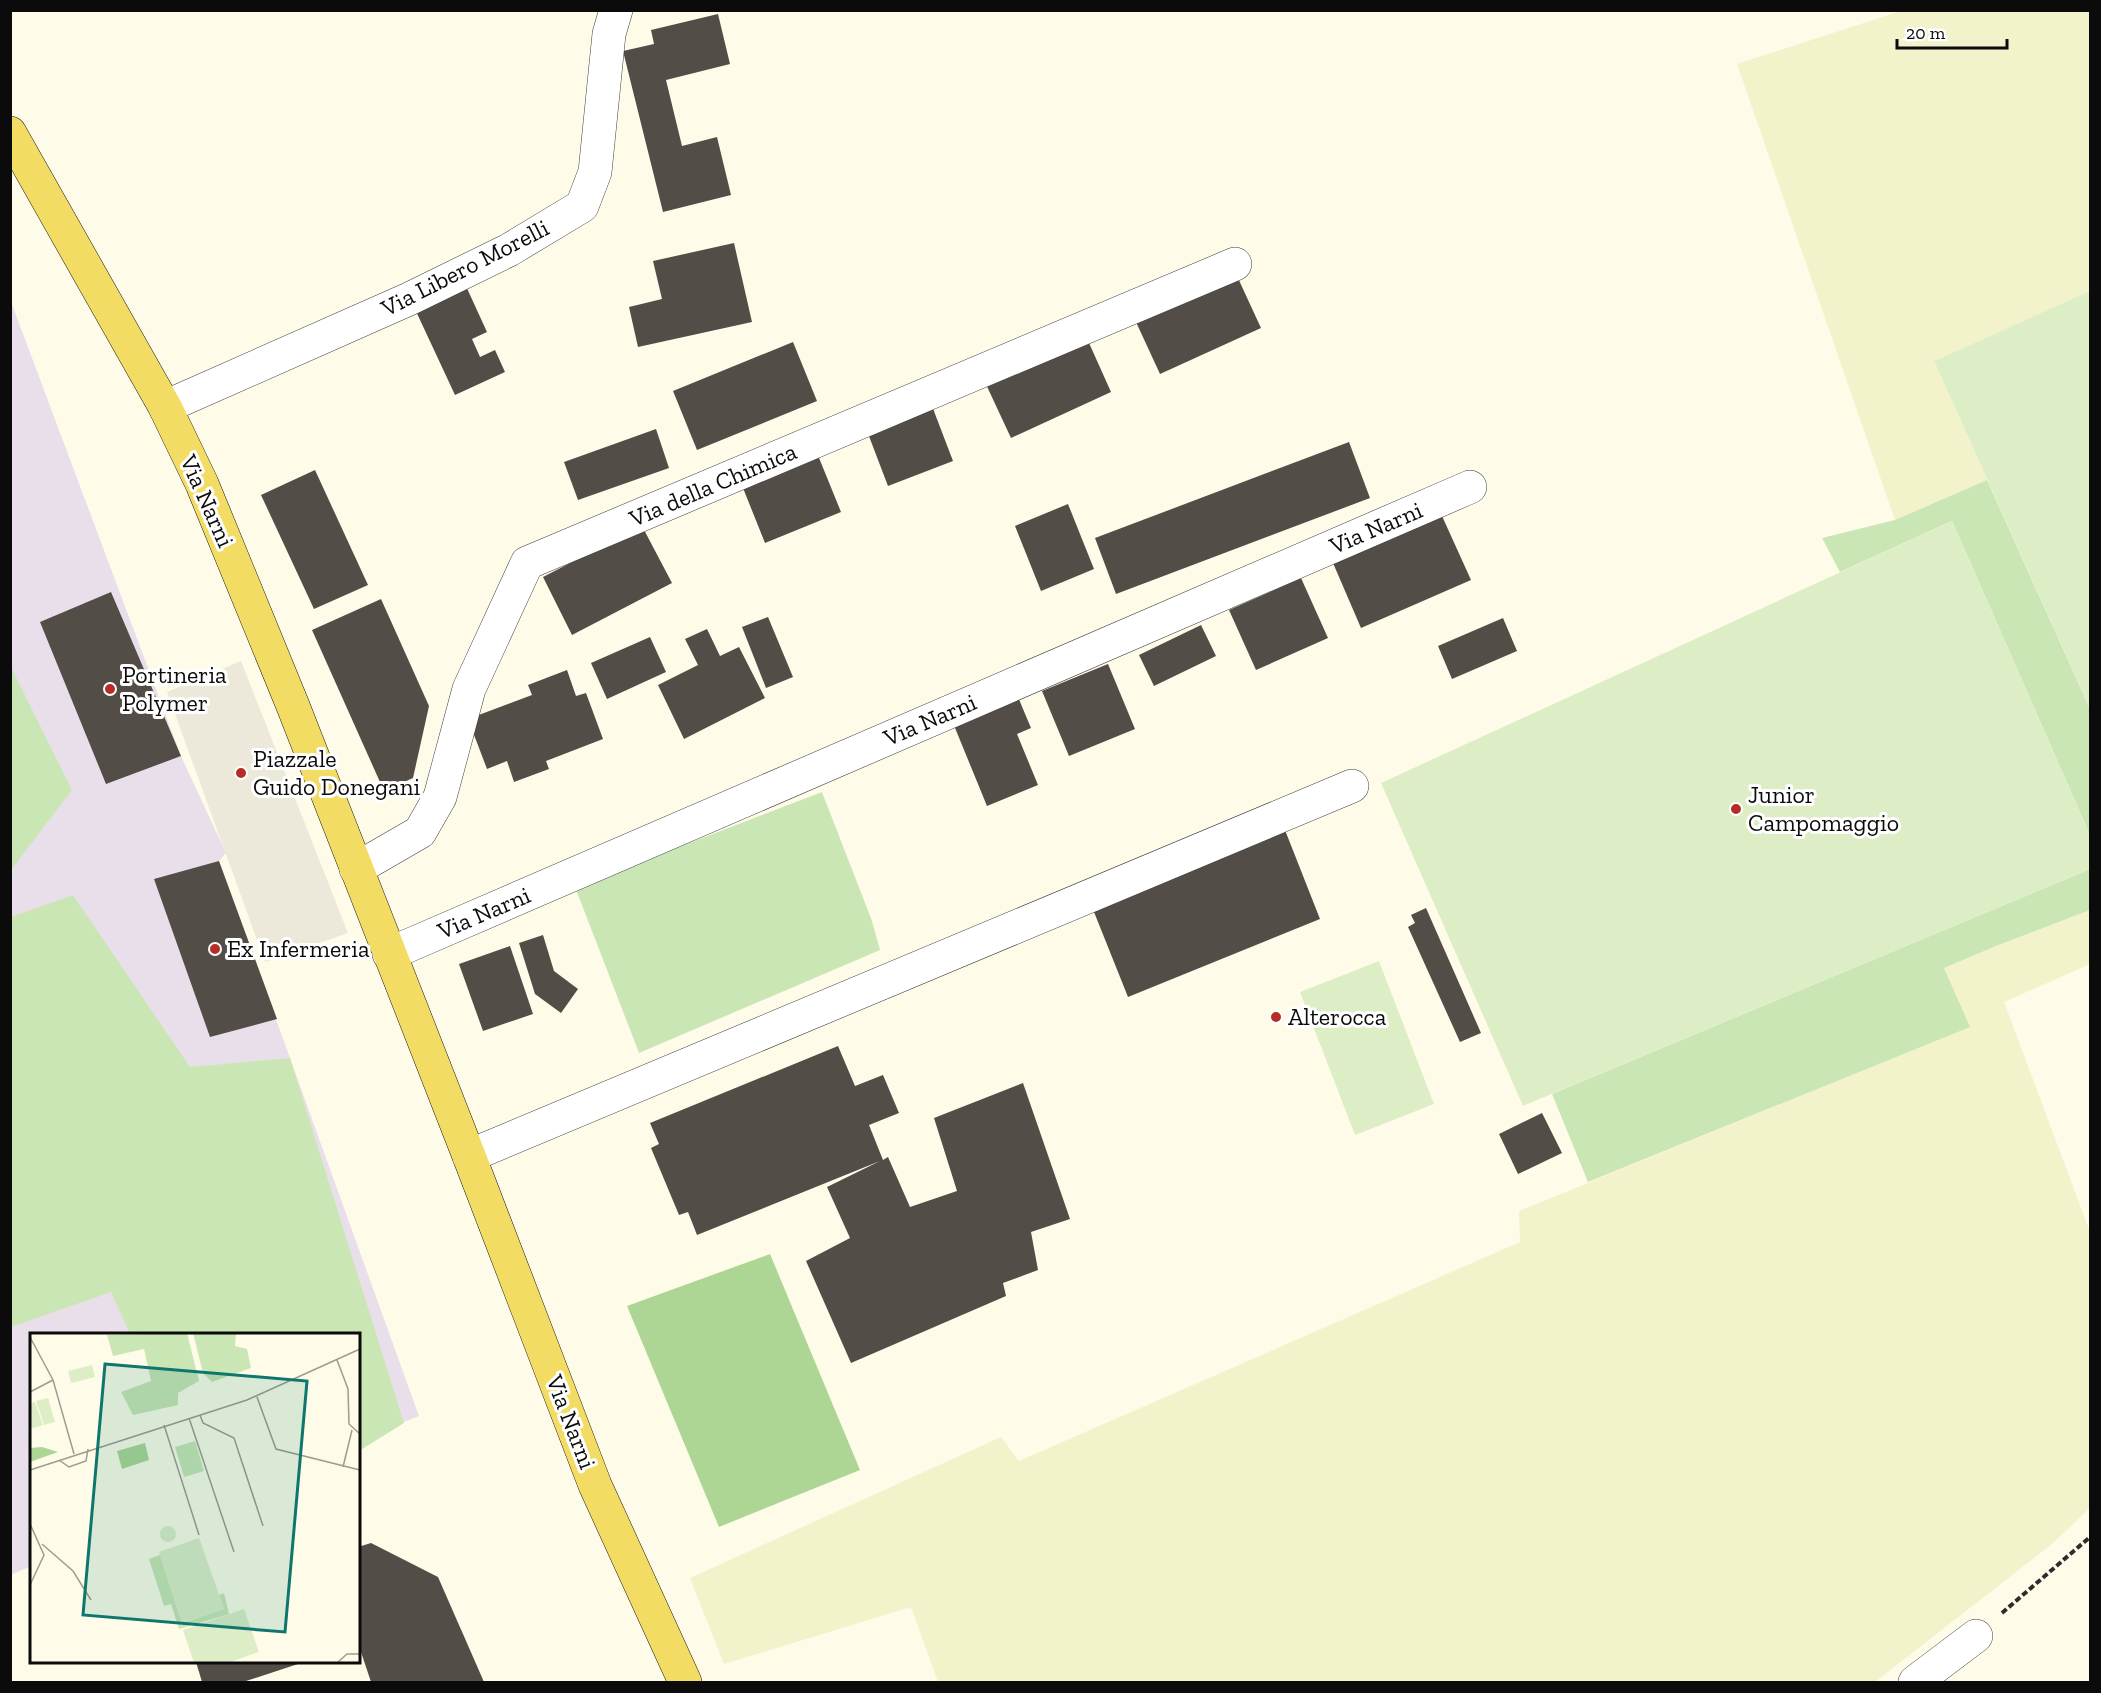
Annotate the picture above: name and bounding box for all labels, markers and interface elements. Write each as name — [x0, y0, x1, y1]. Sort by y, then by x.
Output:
scale bar — [1897, 12, 2006, 50]
text: 20 m — [1906, 22, 1946, 44]
street label: Via Libero Morelli — [375, 213, 554, 323]
street label: Via della Chimica — [624, 436, 801, 533]
street label: Via Narni — [174, 449, 241, 552]
street label: Via Narni — [1324, 495, 1427, 560]
place label: Portineria Polymer — [122, 660, 227, 717]
marker: Portineria Polymer — [103, 682, 117, 696]
street label: Via Narni — [878, 687, 981, 752]
place label: Piazzale Guido Donegani — [253, 744, 420, 801]
marker: Piazzale Guido Donegani — [234, 766, 248, 780]
place label: Junior Campomaggio — [1748, 780, 1899, 837]
marker: Junior Campomaggio — [1729, 802, 1743, 816]
street label: Via Narni — [432, 880, 535, 945]
place label: Ex Infermeria — [227, 934, 370, 963]
marker: Ex Infermeria — [208, 942, 222, 956]
place label: Alterocca — [1288, 1002, 1387, 1031]
marker: Alterocca — [1269, 1010, 1283, 1024]
inset map — [30, 1333, 360, 1663]
street label: Via Narni — [540, 1370, 603, 1473]

